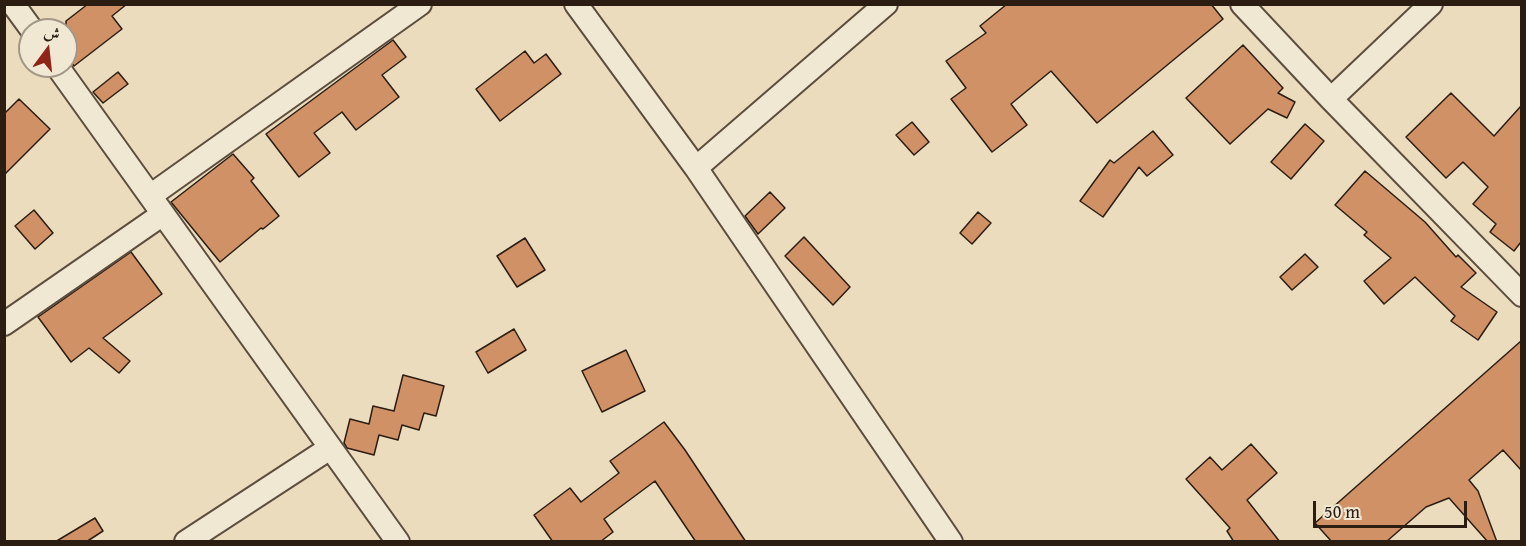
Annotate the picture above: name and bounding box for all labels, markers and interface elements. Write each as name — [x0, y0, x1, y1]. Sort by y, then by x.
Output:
north arrow — [18, 18, 78, 78]
text: ش — [41, 19, 63, 46]
scale bar — [1316, 489, 1470, 527]
text: 50 m — [1324, 498, 1360, 525]

